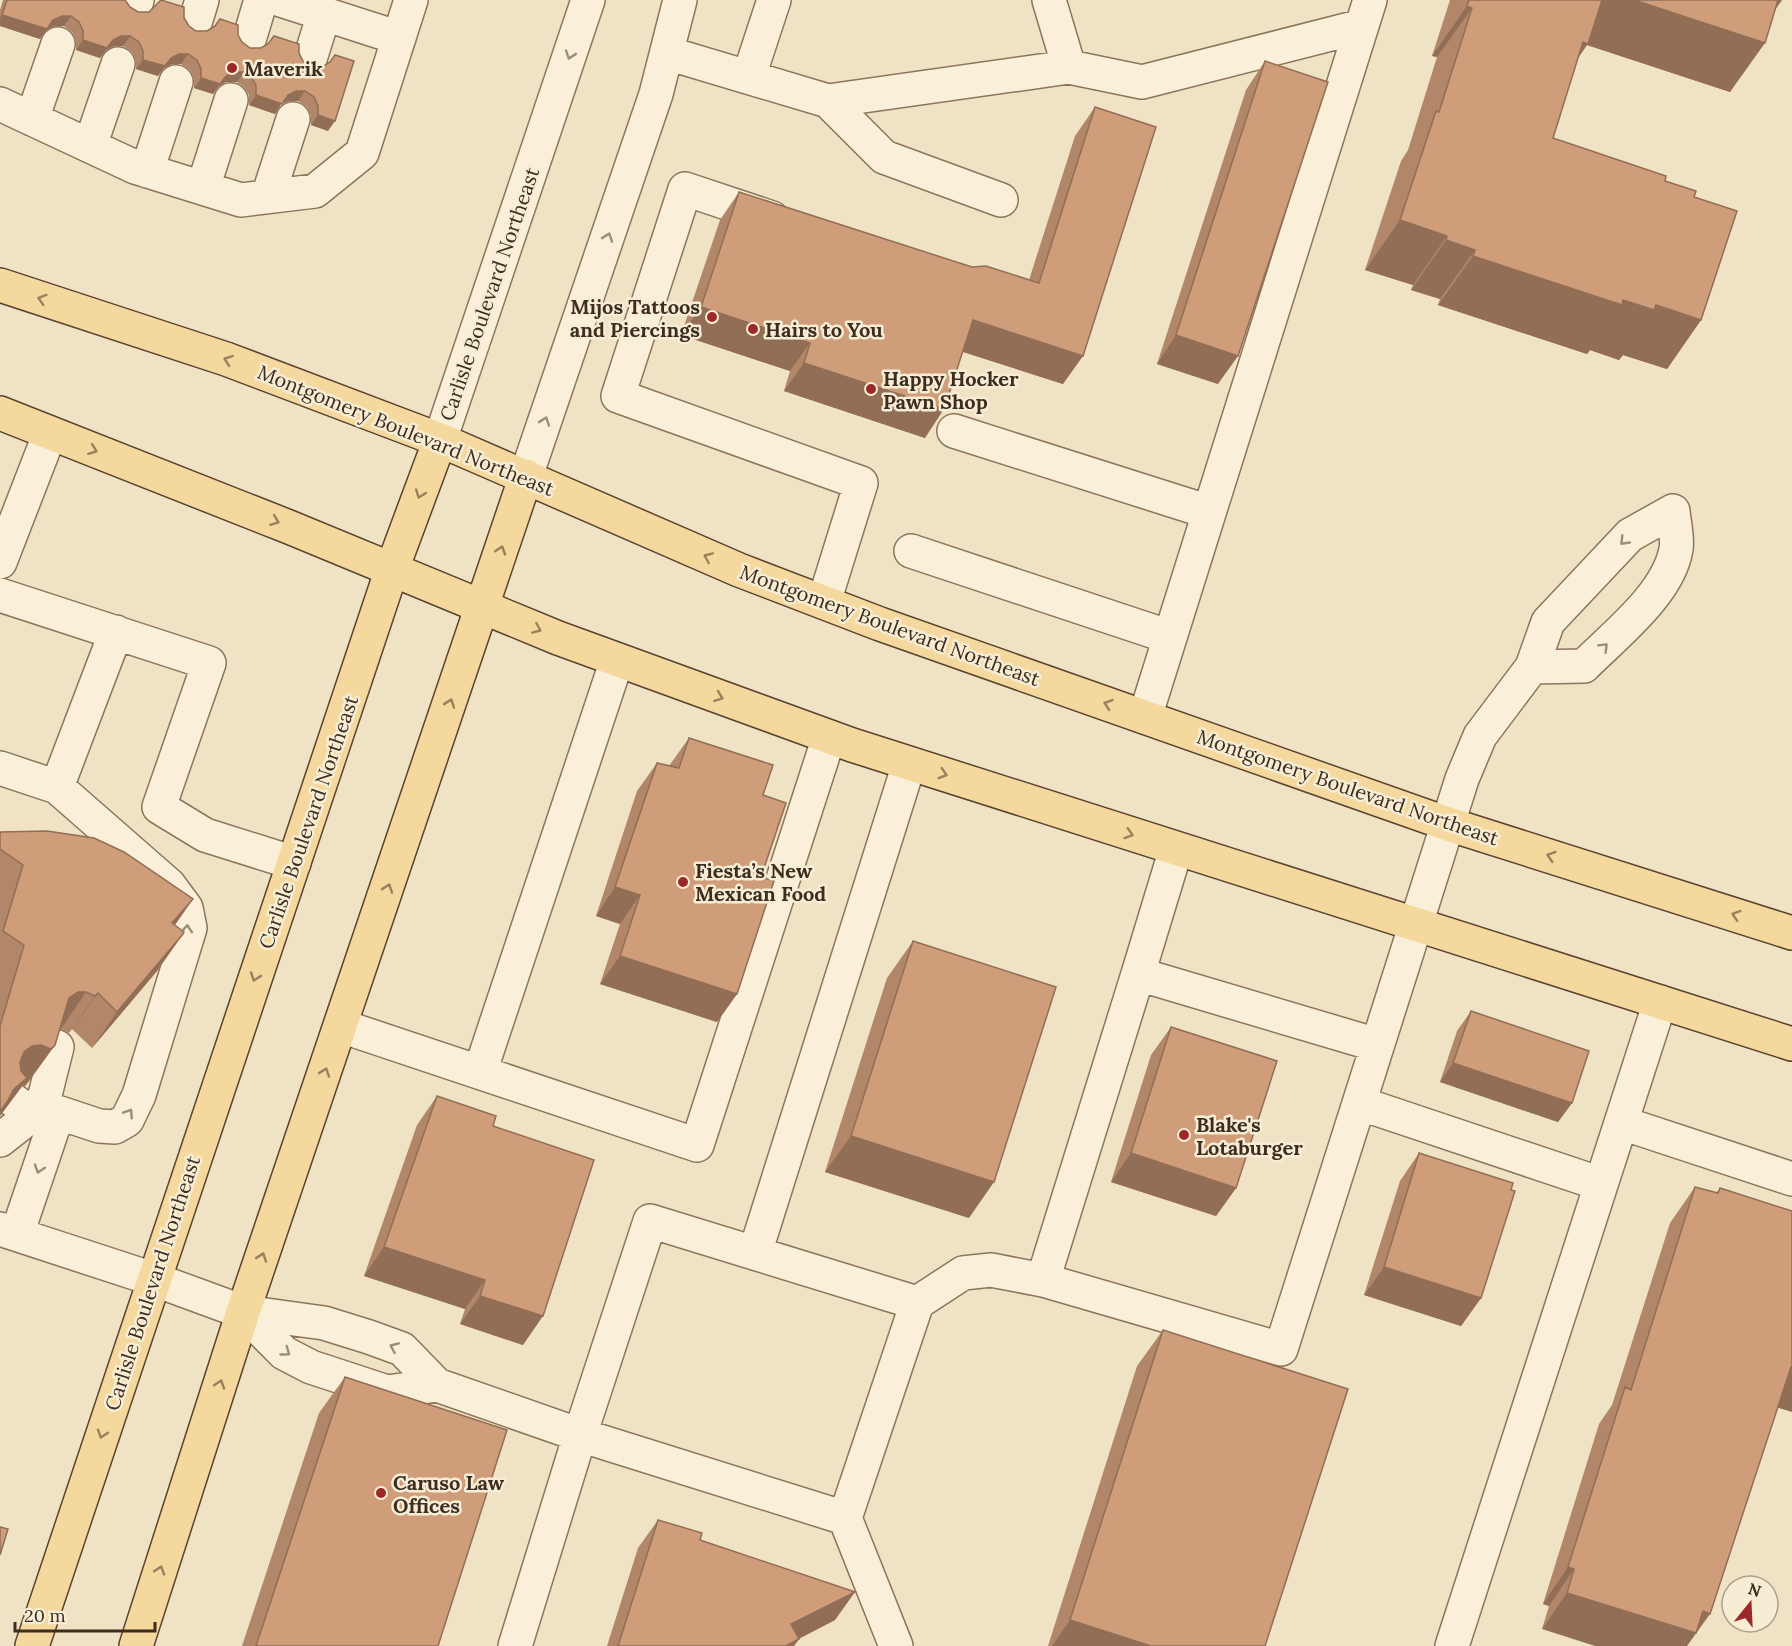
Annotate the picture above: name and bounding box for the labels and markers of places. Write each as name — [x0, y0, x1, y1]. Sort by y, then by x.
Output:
place label: Maverik — [244, 56, 323, 81]
marker: Maverik — [225, 61, 239, 75]
place label: Mijos Tattoos and Piercings — [570, 294, 700, 342]
marker: Mijos Tattoos and Piercings — [705, 310, 719, 324]
place label: Hairs to You — [765, 317, 883, 342]
marker: Hairs to You — [746, 322, 760, 336]
place label: Happy Hocker Pawn Shop — [883, 366, 1019, 414]
marker: Happy Hocker Pawn Shop — [864, 382, 878, 396]
place label: Fiesta’s New Mexican Food — [695, 858, 826, 906]
marker: Fiesta’s New Mexican Food — [676, 875, 690, 889]
place label: Blake's Lotaburger — [1196, 1112, 1303, 1160]
marker: Blake's Lotaburger — [1177, 1128, 1191, 1142]
place label: Caruso Law Offices — [393, 1470, 505, 1518]
marker: Caruso Law Offices — [374, 1486, 388, 1500]

